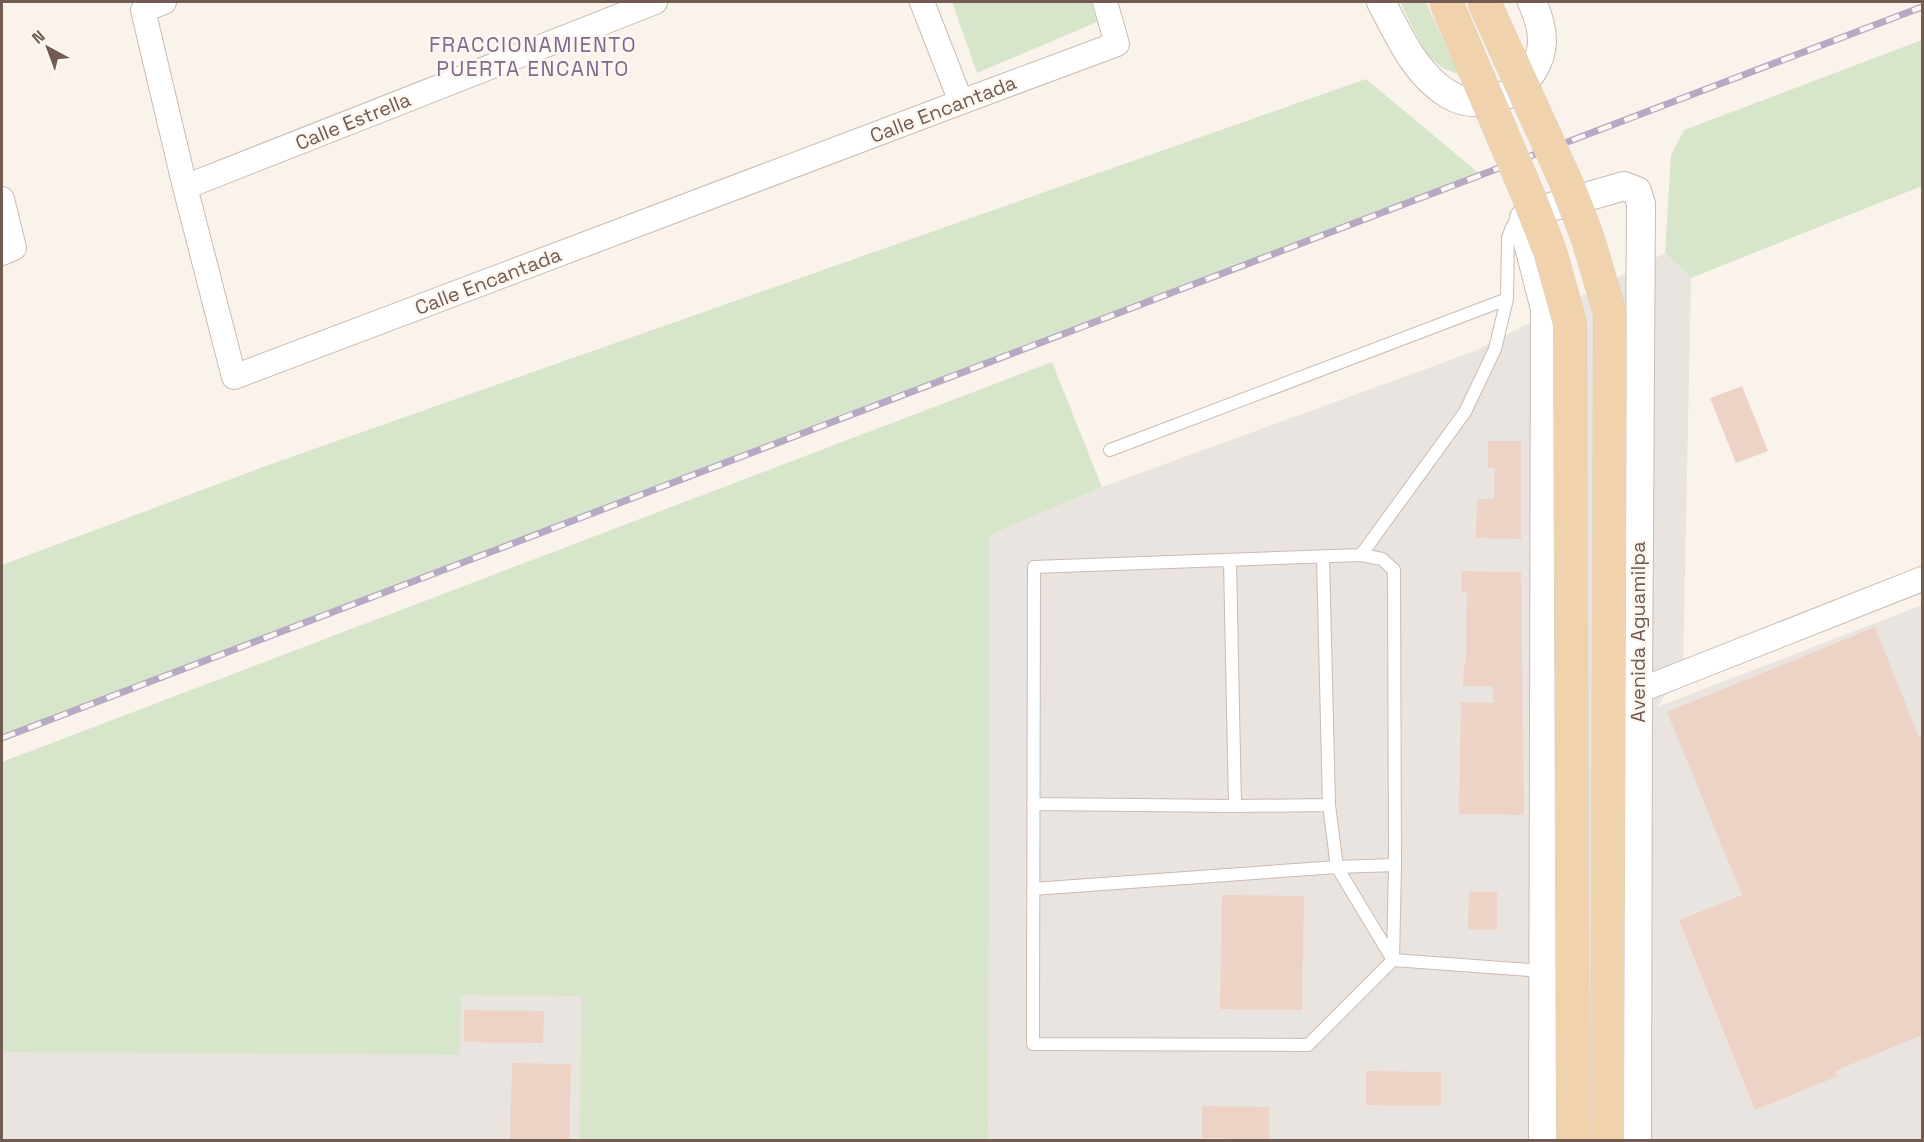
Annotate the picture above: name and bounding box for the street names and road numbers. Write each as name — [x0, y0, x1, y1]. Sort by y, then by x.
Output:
street label: Calle Encantada — [866, 69, 1020, 149]
street label: Calle Estrella — [291, 86, 415, 156]
street label: Calle Encantada — [411, 241, 565, 321]
street label: Avenida Aguamilpa — [1625, 541, 1651, 723]

